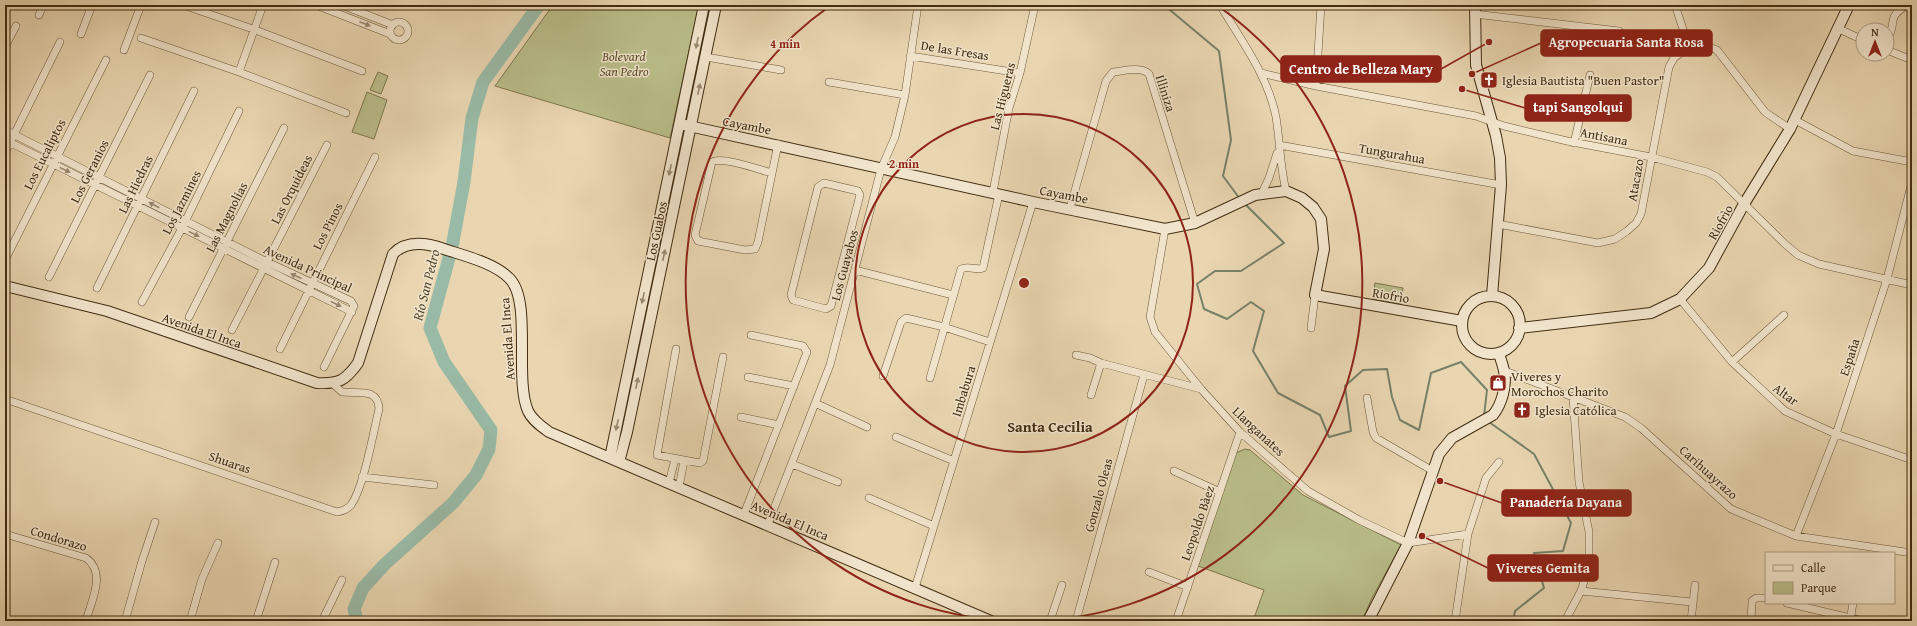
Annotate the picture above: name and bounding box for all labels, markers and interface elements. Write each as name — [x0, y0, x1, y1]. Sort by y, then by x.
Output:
one-way arrow — [360, 21, 372, 27]
north arrow — [1855, 22, 1895, 62]
text: N — [1871, 24, 1879, 40]
callout: Agropecuaria Santa Rosa — [1541, 30, 1712, 56]
text: Agropecuaria Santa Rosa — [1548, 32, 1704, 52]
text: 4 min — [770, 35, 800, 52]
street label: De las Fresas — [919, 36, 990, 65]
one-way arrow — [693, 37, 699, 49]
park label: Bolevard San Pedro — [599, 47, 649, 81]
callout: Centro de Belleza Mary — [1281, 56, 1441, 82]
text: Centro de Belleza Mary — [1289, 59, 1434, 79]
street label: Las Higueras — [985, 60, 1020, 132]
church icon: Iglesia Bautista "Buen Pastor" — [1479, 70, 1499, 90]
place label: Iglesia Bautista "Buen Pastor" — [1502, 71, 1665, 90]
street label: Illiniza — [1151, 72, 1181, 115]
one-way arrow — [696, 82, 702, 95]
callout: tapi Sangolqui — [1525, 95, 1631, 121]
text: tapi Sangolqui — [1533, 97, 1624, 117]
street label: Cayambe — [721, 111, 773, 140]
street label: Los Eucaliptos — [18, 116, 70, 193]
street label: Antisana — [1578, 123, 1630, 151]
street label: Los Geranios — [65, 136, 114, 206]
street label: Tungurahua — [1357, 138, 1427, 169]
street label: Las Orquideas — [266, 151, 317, 227]
street label: Las Hiedras — [113, 152, 158, 216]
text: 2 min — [889, 155, 919, 172]
street label: Atacazo — [1622, 157, 1649, 203]
one-way arrow — [667, 164, 673, 177]
one-way arrow — [59, 167, 71, 173]
street label: Los Jazmines — [157, 167, 206, 238]
street label: Las Magnolias — [201, 179, 252, 256]
street label: Cayambe — [1038, 180, 1090, 209]
street label: Los Pinos — [307, 199, 347, 253]
street label: Los Guabos — [641, 200, 672, 263]
street label: Riofrìo — [1703, 201, 1738, 243]
one-way arrow — [148, 202, 160, 208]
street label: Los Guayabos — [826, 228, 863, 303]
one-way arrow — [188, 231, 200, 237]
street label: Avenida Principal — [260, 240, 356, 297]
water label: Río San Pedro — [407, 247, 445, 324]
one-way arrow — [661, 249, 667, 262]
one-way arrow — [290, 273, 301, 279]
centre of rings — [1017, 276, 1031, 290]
street label: Riofrìo — [1371, 283, 1411, 308]
one-way arrow — [640, 292, 646, 304]
street label: Avenida El Inca — [495, 296, 520, 381]
one-way arrow — [330, 301, 341, 307]
street label: Avenida El Inca — [160, 308, 245, 353]
street label: España — [1835, 335, 1865, 378]
street label: Imbabura — [947, 362, 981, 419]
place label: Viveres y Morochos Charito — [1511, 367, 1609, 401]
shop icon: Viveres y Morochos Charito — [1488, 373, 1508, 393]
one-way arrow — [635, 376, 641, 389]
street label: Altar — [1769, 379, 1803, 411]
church icon: Iglesia Católica — [1512, 400, 1532, 420]
place label: Iglesia Católica — [1535, 401, 1618, 420]
street label: Llanganates — [1228, 402, 1289, 461]
district label: Santa Cecilia — [1007, 416, 1093, 437]
one-way arrow — [613, 419, 619, 431]
street label: Carihuayrazo — [1675, 441, 1742, 504]
street label: Shuaras — [206, 446, 253, 479]
street label: Gonzalo Oleas — [1080, 456, 1117, 534]
street label: Leopoldo Bàez — [1176, 483, 1219, 563]
callout: Panadería Dayana — [1502, 490, 1631, 516]
text: Panadería Dayana — [1510, 492, 1623, 512]
street label: Avenida El Inca — [748, 496, 832, 546]
street label: Condorazo — [28, 521, 90, 556]
legend — [1765, 552, 1895, 604]
callout: Viveres Gemita — [1488, 555, 1598, 581]
text: Viveres Gemita — [1496, 558, 1591, 578]
text: Calle — [1801, 559, 1826, 576]
text: Parque — [1801, 579, 1837, 596]

